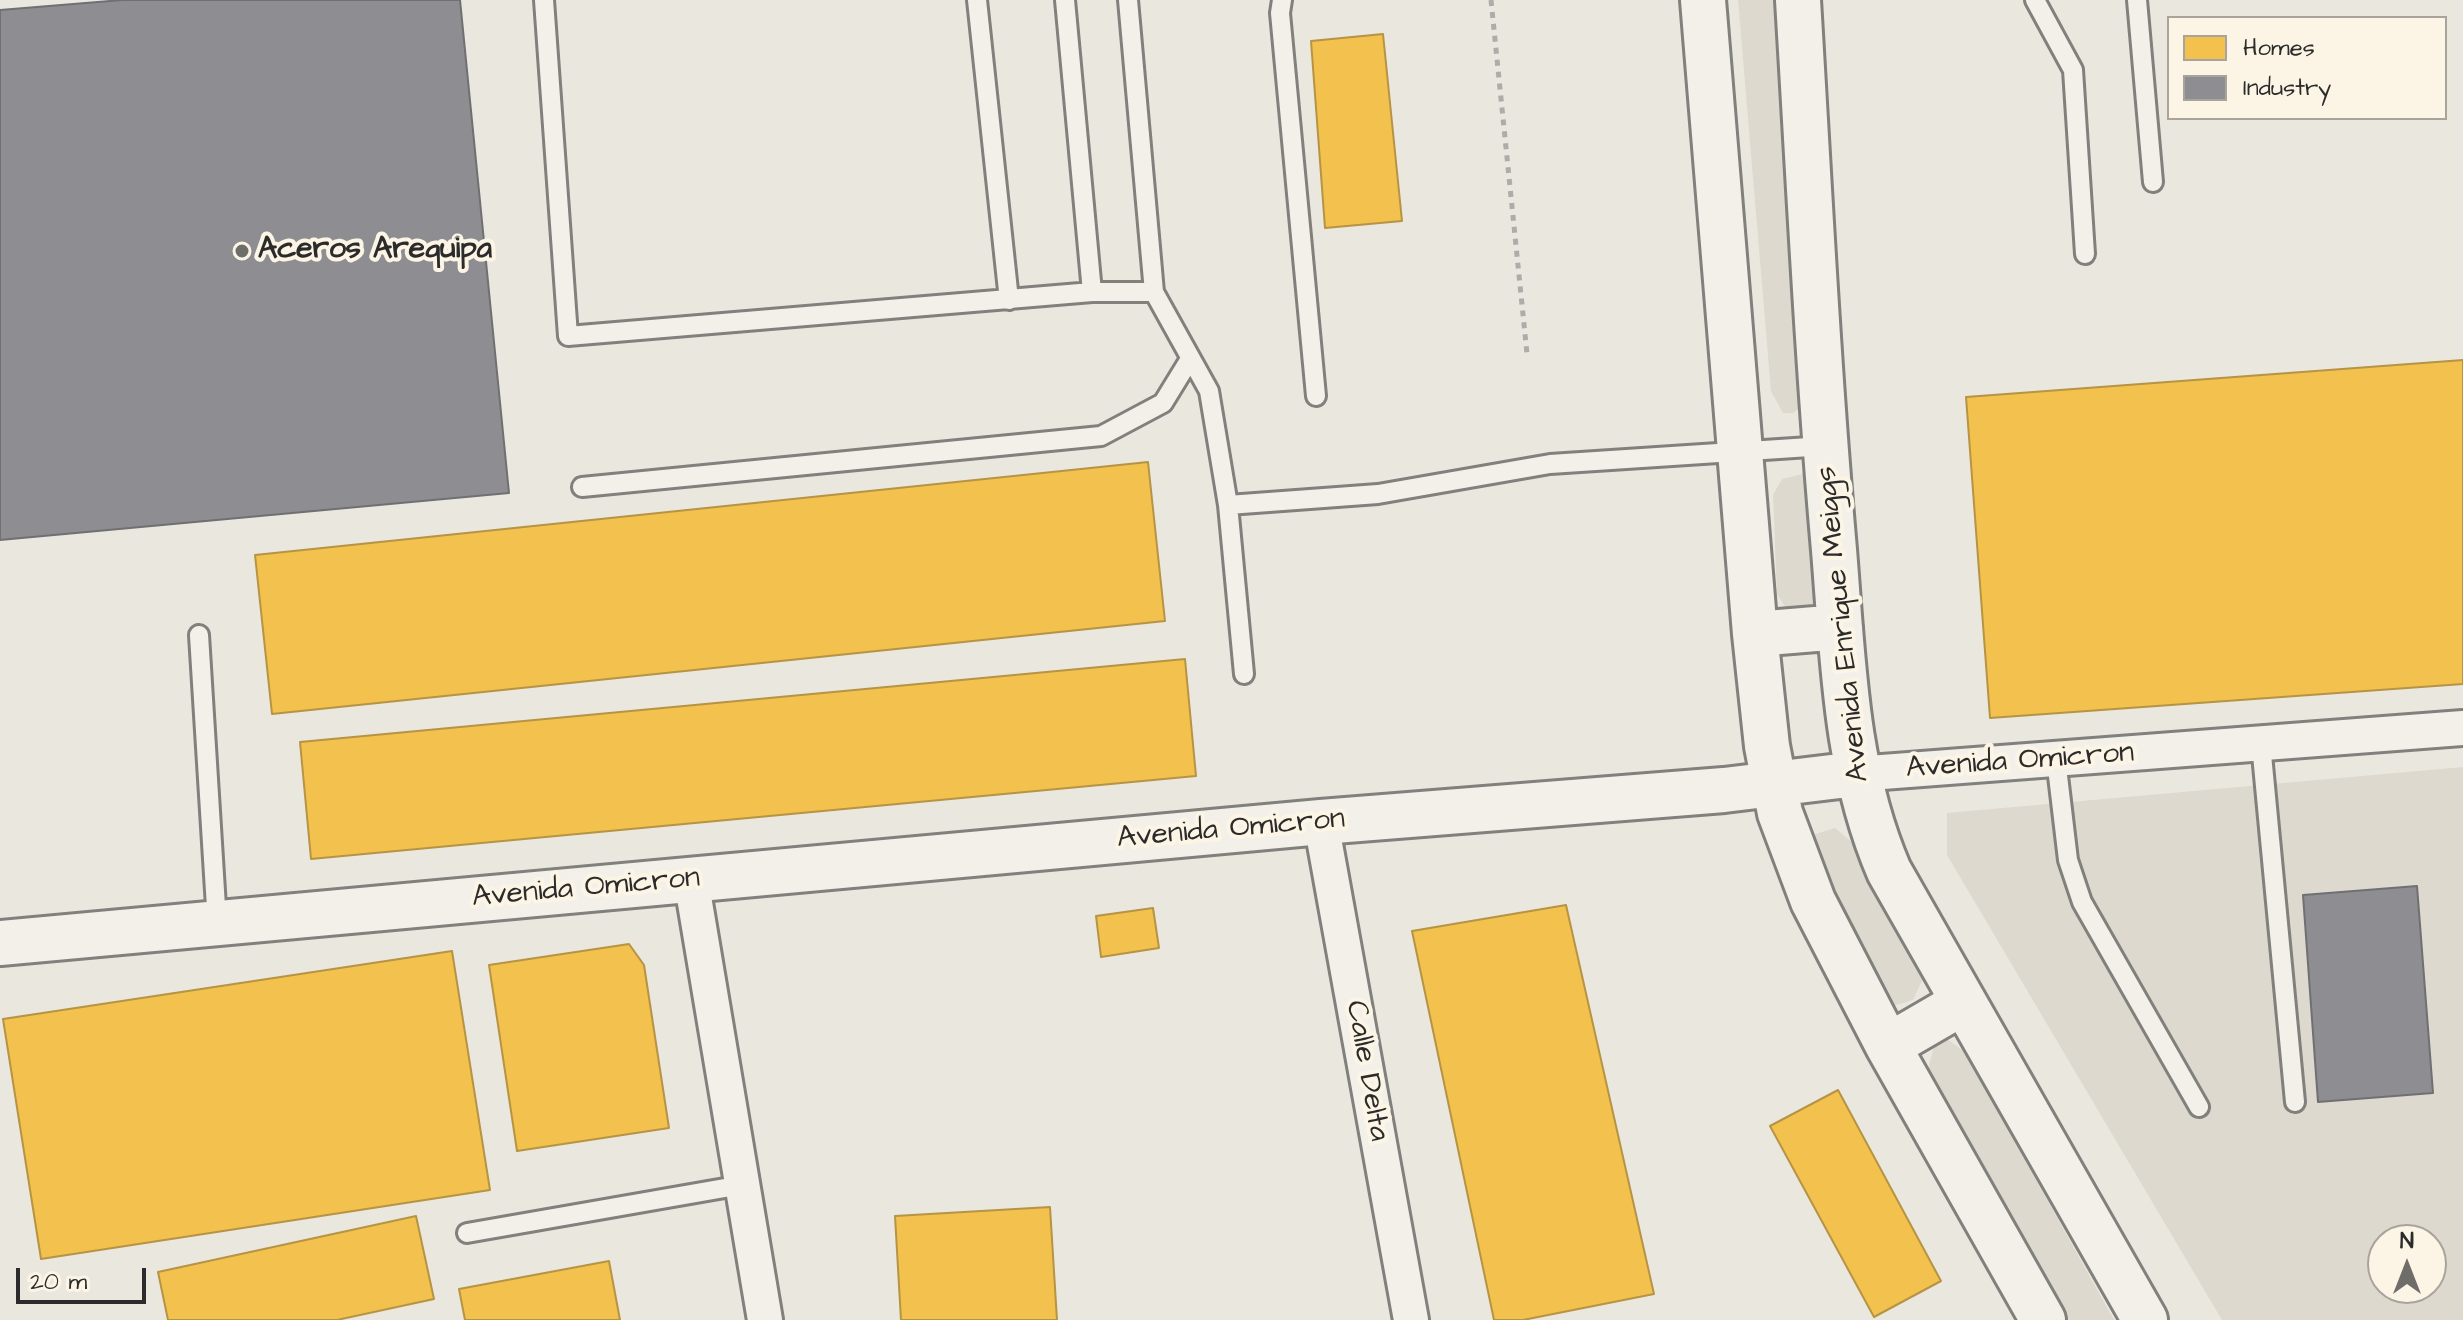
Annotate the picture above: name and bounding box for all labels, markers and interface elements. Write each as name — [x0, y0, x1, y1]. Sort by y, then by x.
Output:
legend — [2167, 16, 2447, 120]
text: Homes — [2243, 31, 2315, 65]
text: Industry — [2243, 71, 2331, 105]
place label: Aceros Arequipa — [258, 233, 492, 269]
marker: Aceros Arequipa — [233, 242, 251, 260]
street label: Avenida Enrique Meiggs — [1810, 464, 1878, 784]
street label: Avenida Omicron — [1905, 736, 2135, 788]
street label: Avenida Omicron — [1116, 802, 1346, 858]
street label: Avenida Omicron — [471, 861, 701, 917]
street label: Calle Delta — [1336, 998, 1396, 1144]
north arrow — [2367, 1224, 2447, 1304]
text: N — [2400, 1226, 2414, 1257]
scale bar — [20, 1252, 150, 1302]
text: 20 m — [30, 1265, 87, 1299]

